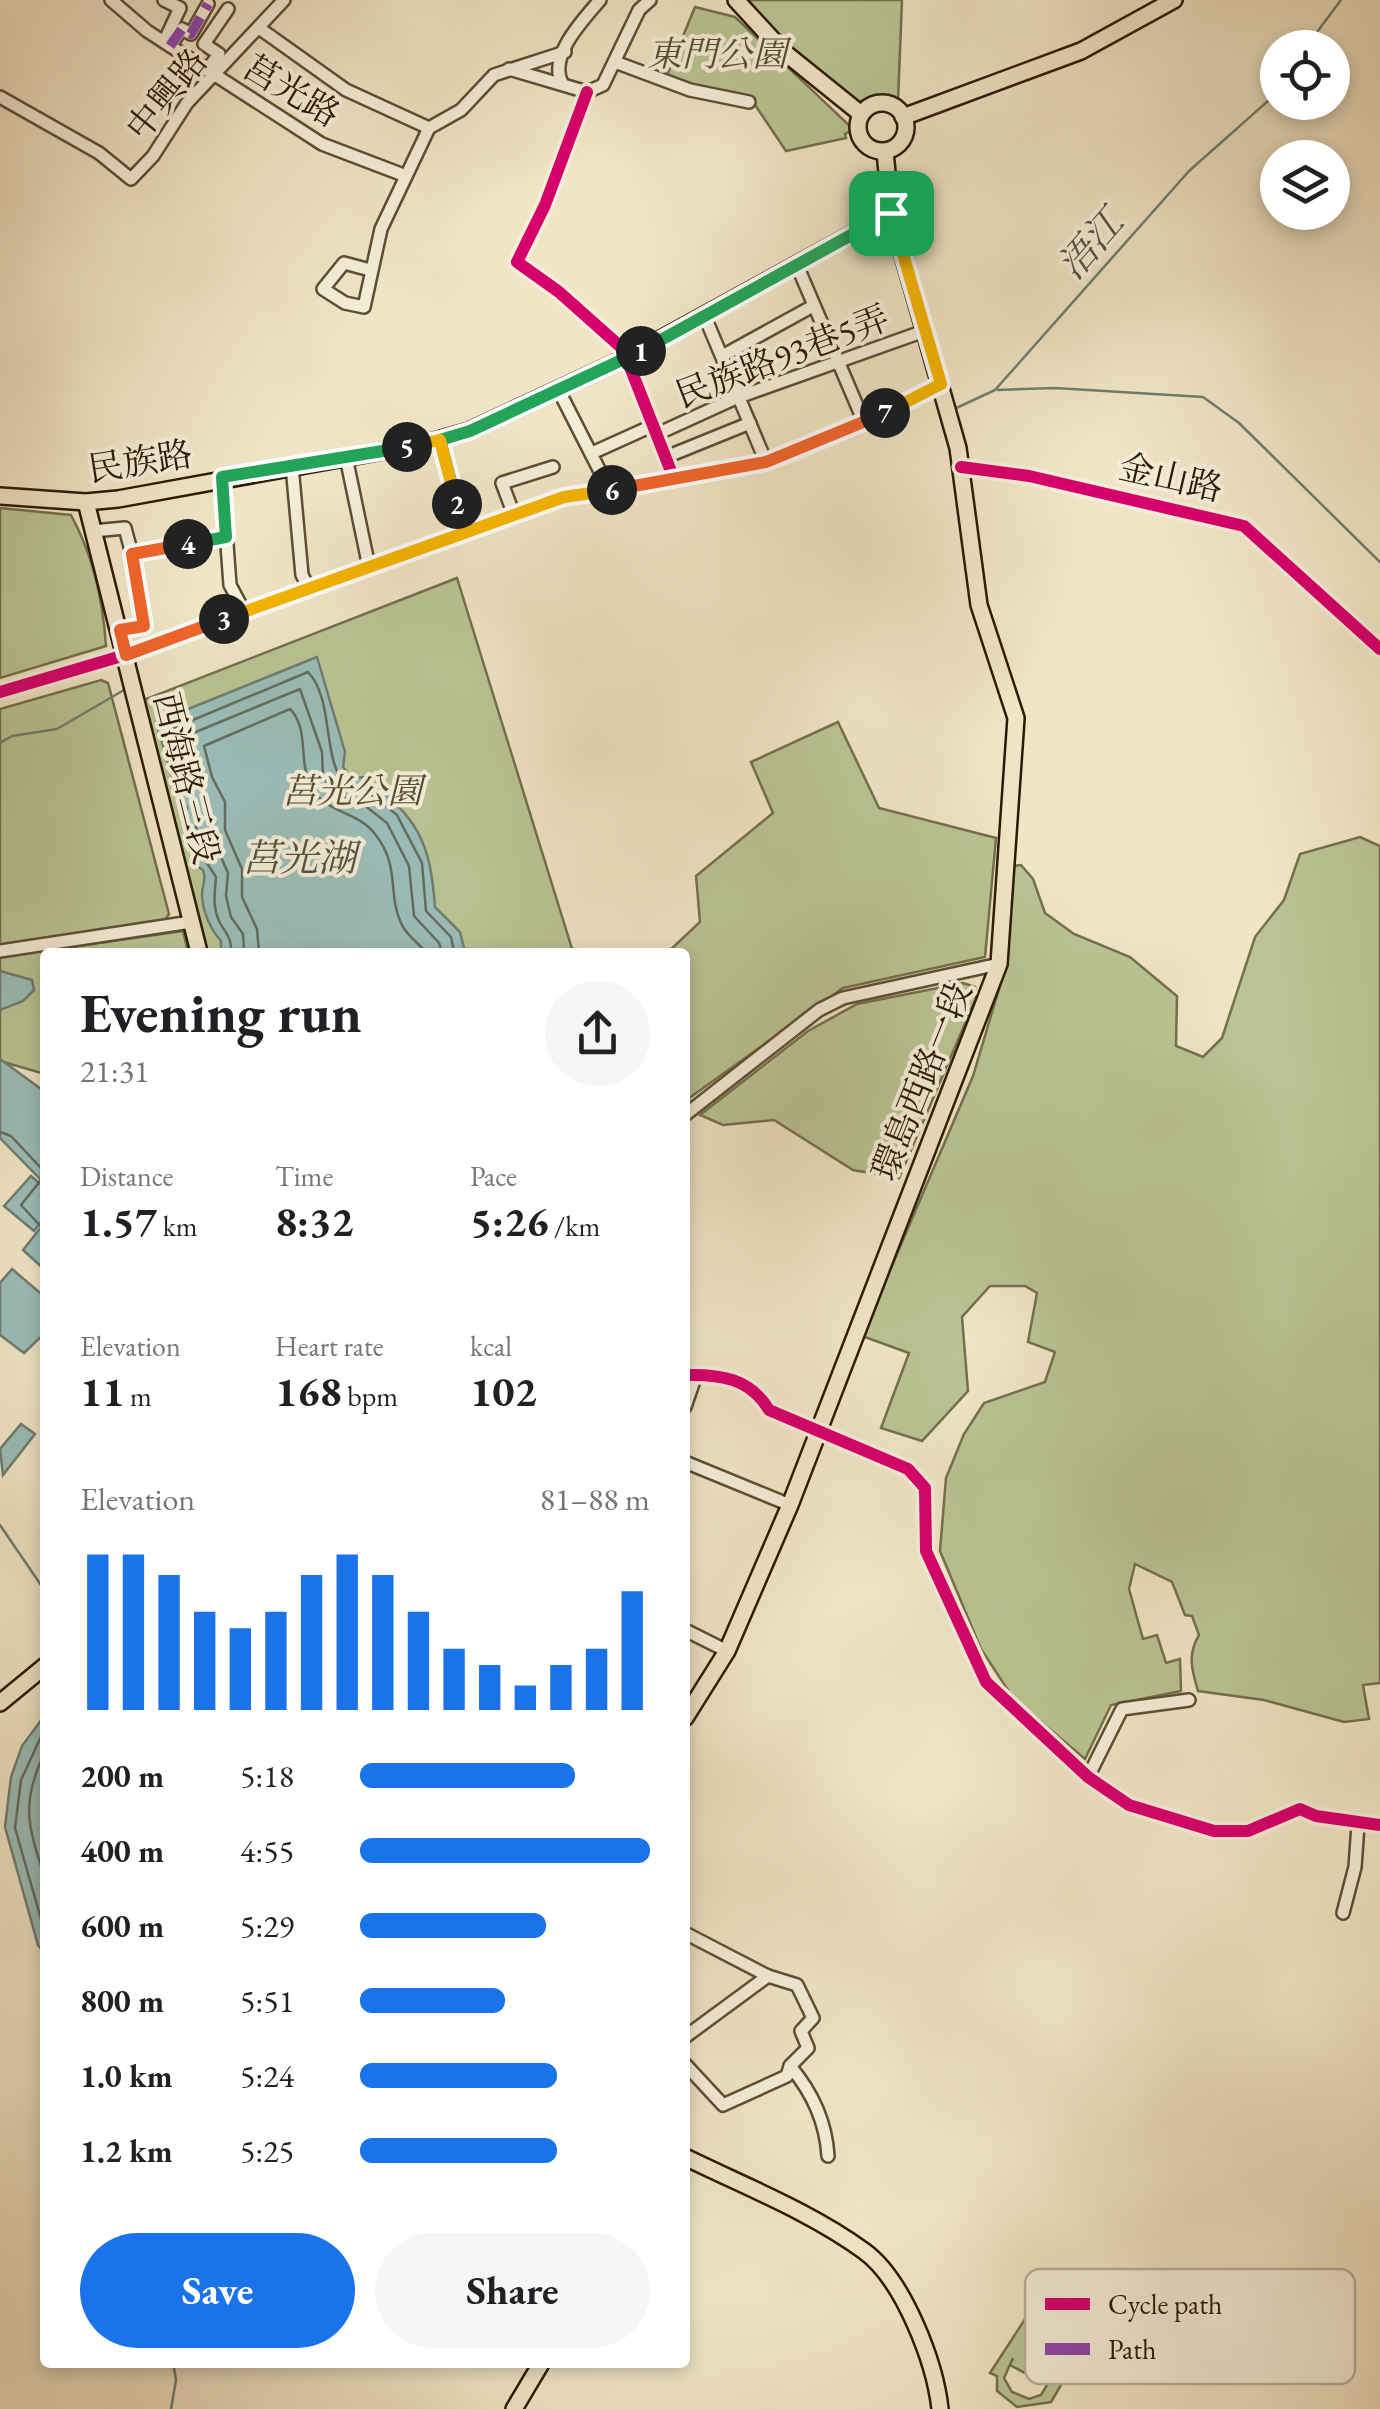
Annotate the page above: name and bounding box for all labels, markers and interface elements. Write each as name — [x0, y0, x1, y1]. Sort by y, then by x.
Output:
map controls — [1260, 30, 1350, 230]
button: locate — [1260, 30, 1350, 120]
park label: 東門公園 — [647, 31, 792, 76]
street label: 中興路 — [115, 39, 217, 149]
street label: 莒光路 — [235, 44, 349, 136]
button: layers — [1260, 140, 1350, 230]
pin — [849, 171, 934, 256]
icon: arrive — [864, 186, 919, 241]
water label: 浯江 — [1047, 195, 1137, 289]
street label: 民族路93巷5弄 — [669, 295, 895, 417]
pin: 1 — [616, 326, 666, 376]
text: 1 — [634, 333, 648, 369]
pin: 7 — [860, 388, 910, 438]
text: 7 — [878, 395, 892, 431]
pin: 5 — [382, 422, 432, 472]
text: 5 — [400, 429, 414, 465]
street label: 民族路 — [85, 431, 195, 491]
street label: 金山路 — [1115, 443, 1227, 511]
pin: 6 — [587, 465, 637, 515]
text: 6 — [605, 472, 619, 508]
pin: 2 — [432, 479, 482, 529]
text: 2 — [450, 486, 464, 522]
pin: 4 — [163, 519, 213, 569]
text: 4 — [181, 526, 195, 562]
pin: 3 — [199, 594, 249, 644]
text: 3 — [217, 601, 231, 637]
street label: 西海路三段 — [144, 688, 230, 868]
park label: 莒光公園 — [282, 768, 427, 813]
water label: 莒光湖 — [242, 833, 362, 882]
street label: 環島西路一段 — [861, 975, 981, 1187]
text: Evening run — [80, 977, 362, 1048]
button: share — [545, 981, 650, 1086]
text: 21:31 — [80, 1050, 149, 1092]
text: Distance — [80, 1158, 174, 1194]
text: Time — [275, 1158, 333, 1194]
text: Pace — [470, 1158, 517, 1194]
text: 1.57 — [80, 1194, 157, 1249]
text: 8:32 — [275, 1194, 354, 1249]
text: 5:26 — [470, 1194, 549, 1249]
text: km — [157, 1208, 198, 1244]
text: /km — [549, 1208, 600, 1244]
text: Elevation — [80, 1328, 181, 1364]
text: Heart rate — [275, 1328, 384, 1364]
text: kcal — [470, 1328, 512, 1364]
text: 11 — [80, 1364, 124, 1419]
text: 168 — [275, 1364, 342, 1419]
text: 102 — [470, 1364, 537, 1419]
text: m — [124, 1378, 152, 1414]
text: bpm — [342, 1378, 398, 1414]
text: Elevation — [80, 1478, 195, 1520]
text: 81–88 m — [540, 1478, 650, 1520]
text: 200 m — [80, 1755, 164, 1797]
text: 5:18 — [240, 1755, 294, 1797]
text: 400 m — [80, 1830, 164, 1872]
text: 4:55 — [240, 1830, 294, 1872]
text: 600 m — [80, 1905, 164, 1947]
text: 5:29 — [240, 1905, 294, 1947]
text: 800 m — [80, 1980, 164, 2022]
text: 5:51 — [240, 1980, 294, 2022]
text: 1.0 km — [80, 2055, 173, 2097]
text: 5:24 — [240, 2055, 294, 2097]
text: 1.2 km — [80, 2130, 173, 2172]
text: 5:25 — [240, 2130, 294, 2172]
button: Save — [80, 2233, 355, 2348]
button: Share — [375, 2233, 650, 2348]
legend — [1025, 2269, 1355, 2384]
text: Cycle path — [1108, 2286, 1222, 2322]
text: Path — [1108, 2331, 1156, 2367]

